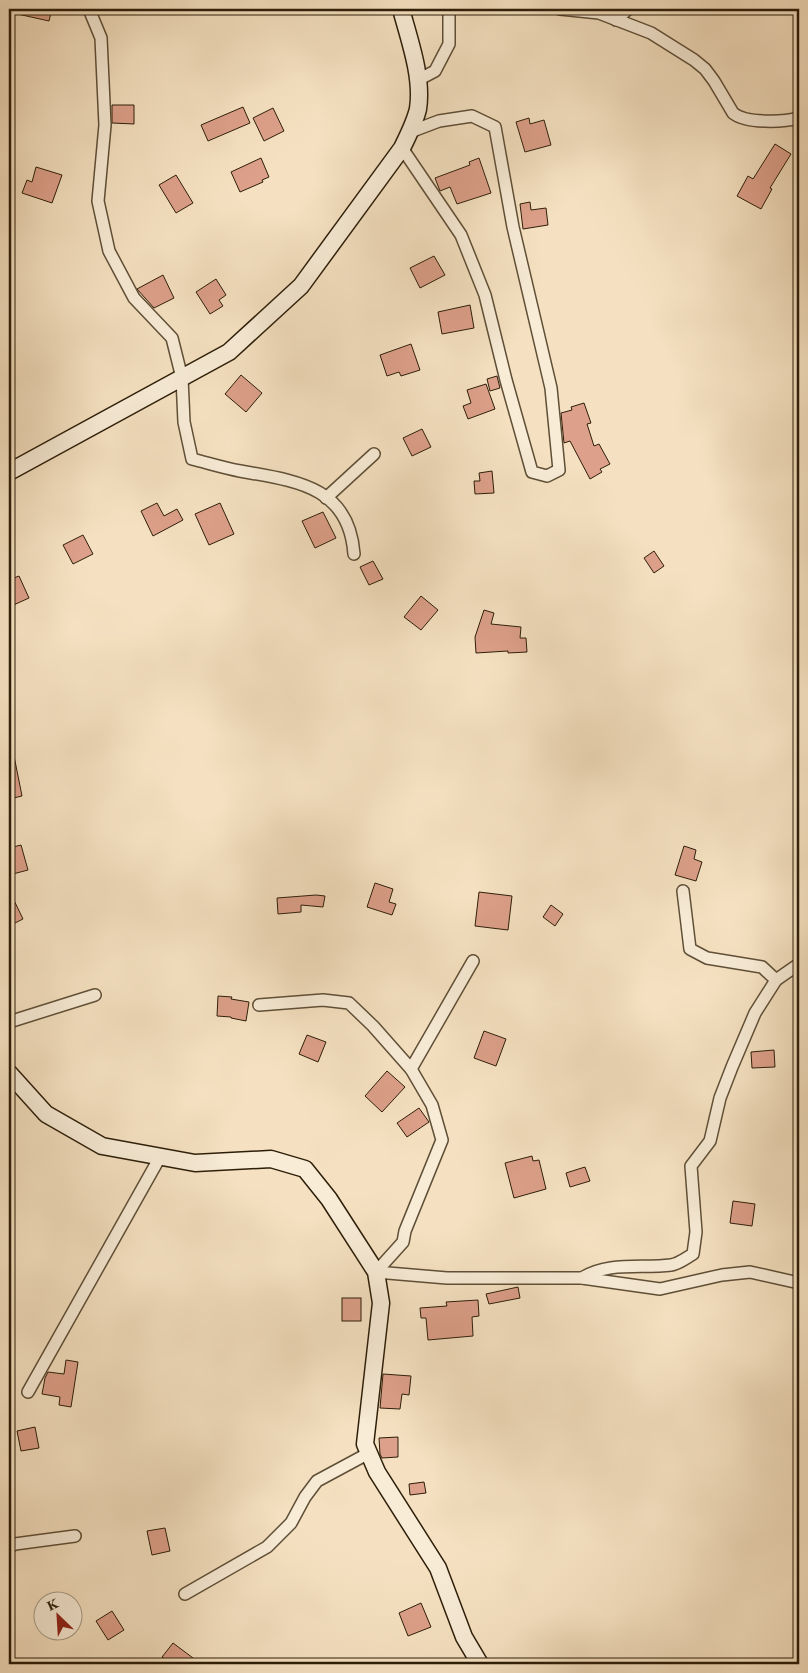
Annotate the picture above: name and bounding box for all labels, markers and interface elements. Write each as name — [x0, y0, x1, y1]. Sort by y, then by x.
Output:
north arrow — [32, 1590, 82, 1640]
text: K — [44, 1594, 61, 1615]

